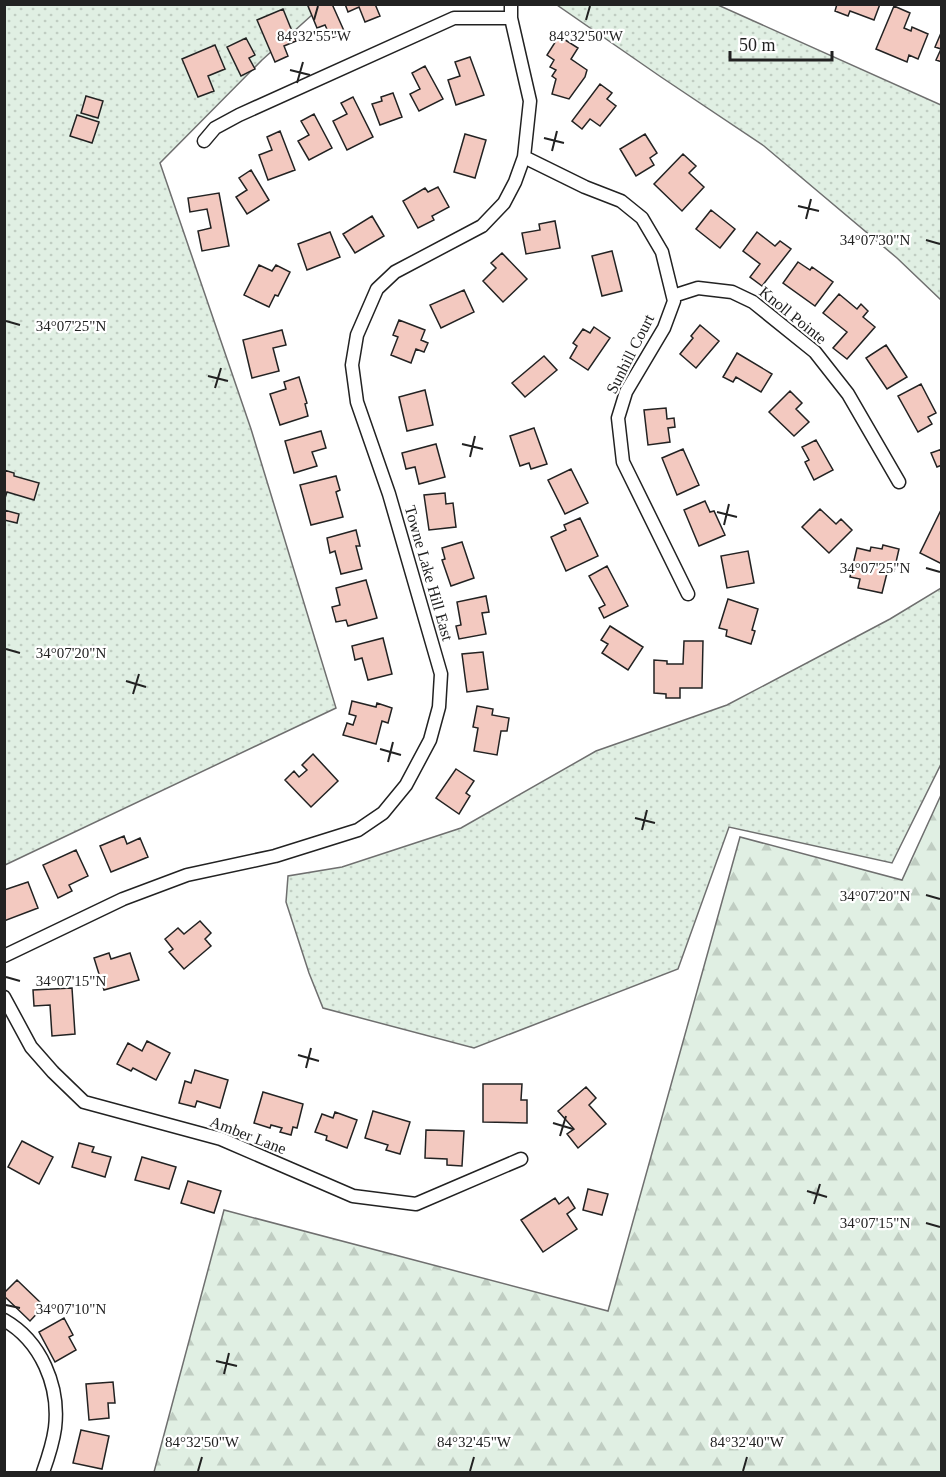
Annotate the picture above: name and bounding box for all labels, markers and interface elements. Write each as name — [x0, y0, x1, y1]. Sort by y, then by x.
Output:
scale bar — [730, 24, 832, 62]
text: 84°32'55"W — [277, 28, 352, 44]
text: 84°32'50"W — [549, 28, 624, 44]
text: 50 m — [739, 35, 776, 55]
text: 34°07'30"N — [840, 232, 910, 248]
street label: Knoll Pointe — [756, 283, 830, 347]
street label: Sunhill Court — [603, 311, 657, 396]
text: 34°07'25"N — [36, 318, 106, 334]
street label: Towne Lake Hill East — [402, 503, 457, 643]
text: 34°07'25"N — [840, 560, 910, 576]
text: 34°07'20"N — [36, 645, 106, 661]
text: 34°07'20"N — [840, 888, 910, 904]
text: 34°07'15"N — [36, 973, 106, 989]
street label: Amber Lane — [207, 1113, 289, 1157]
text: 34°07'15"N — [840, 1215, 910, 1231]
text: 34°07'10"N — [36, 1301, 106, 1317]
text: 84°32'50"W — [165, 1434, 240, 1450]
text: 84°32'45"W — [437, 1434, 512, 1450]
text: 84°32'40"W — [710, 1434, 785, 1450]

